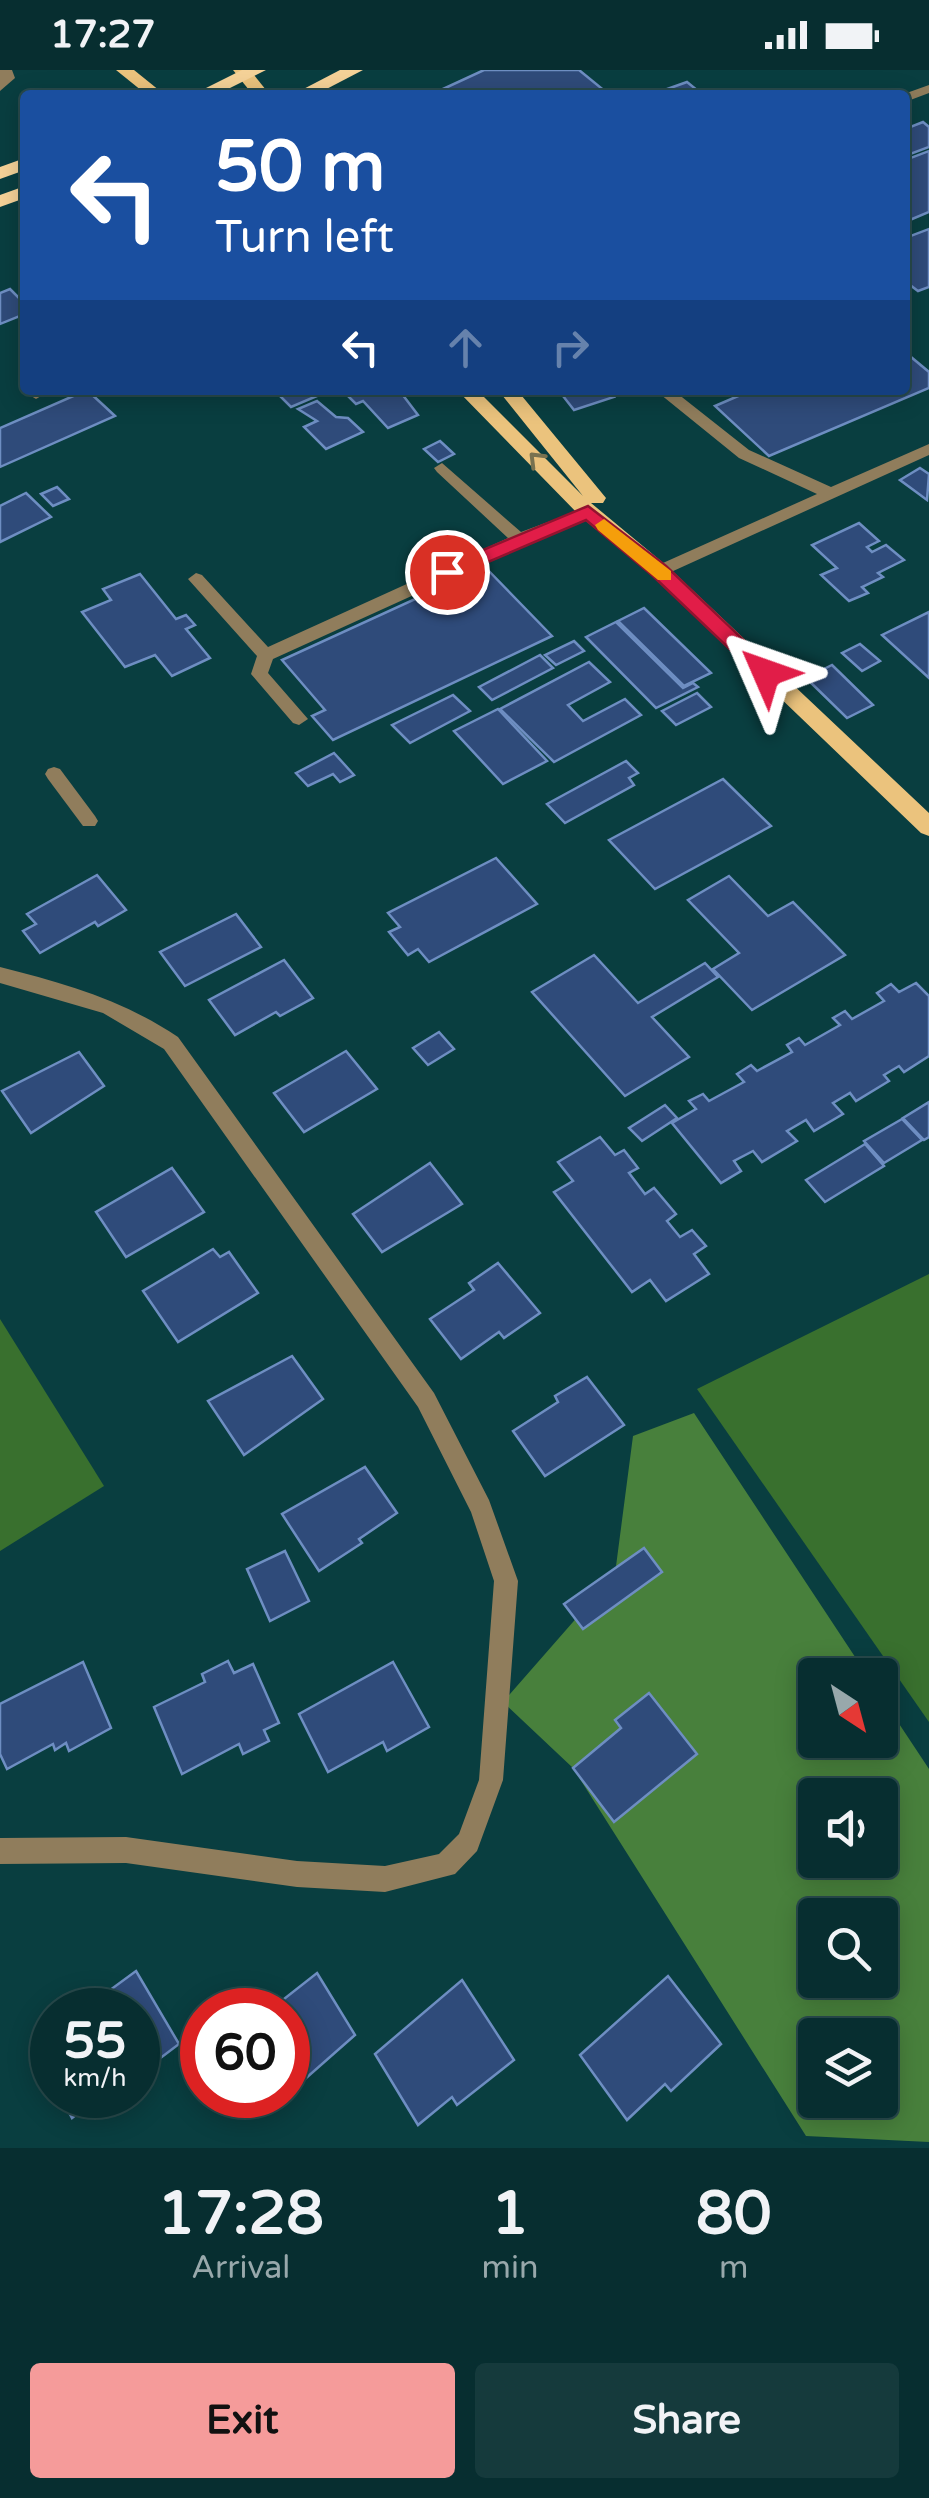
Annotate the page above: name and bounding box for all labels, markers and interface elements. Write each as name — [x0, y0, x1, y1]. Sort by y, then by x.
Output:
text: 17:27 — [50, 12, 155, 58]
text: 50 m — [215, 126, 385, 210]
icon: left — [50, 130, 180, 260]
text: Turn left — [215, 211, 394, 265]
icon: left — [333, 320, 388, 375]
icon: ahead — [438, 320, 493, 375]
icon: right — [543, 320, 598, 375]
one-way arrow — [529, 453, 547, 471]
pin — [405, 530, 490, 615]
icon: arrive — [420, 545, 475, 600]
position arrow — [714, 621, 818, 725]
north arrow — [798, 1658, 898, 1758]
map controls — [798, 1658, 898, 2118]
button: sound — [798, 1778, 898, 1878]
button: search — [798, 1898, 898, 1998]
speed limit sign: 60 — [180, 1988, 310, 2118]
text: 55 — [64, 2011, 126, 2071]
button: layers — [798, 2018, 898, 2118]
text: km/h — [64, 2063, 126, 2093]
text: 17:28 — [158, 2178, 324, 2250]
text: 1 — [491, 2178, 529, 2250]
text: 80 — [696, 2178, 771, 2250]
text: Arrival — [191, 2249, 290, 2287]
text: min — [482, 2249, 538, 2287]
text: m — [719, 2249, 748, 2287]
button: Exit — [30, 2363, 455, 2478]
button: Share — [475, 2363, 899, 2478]

